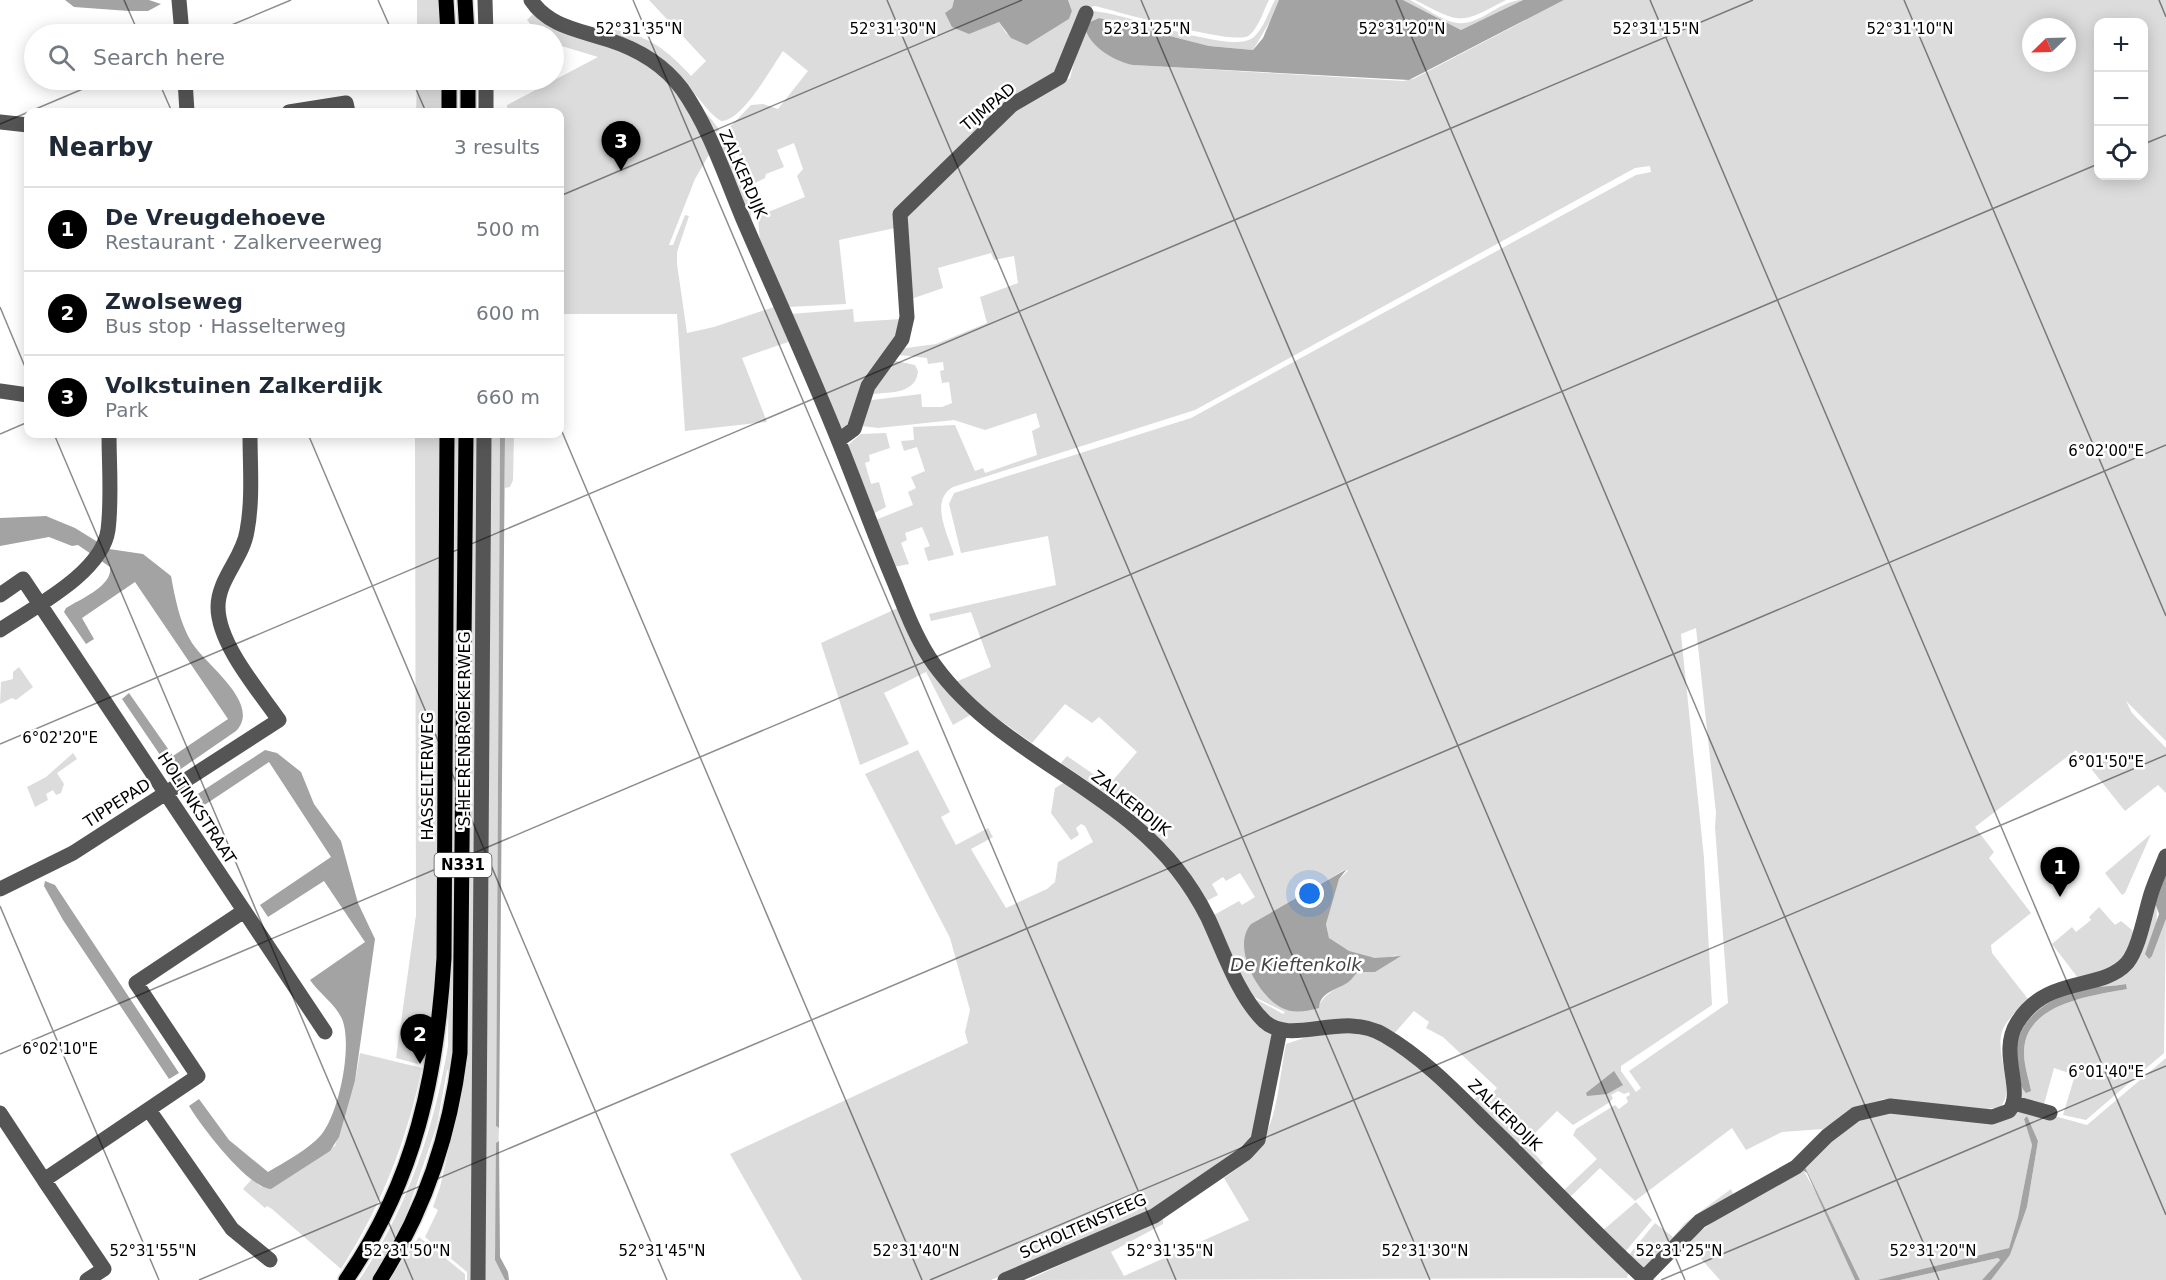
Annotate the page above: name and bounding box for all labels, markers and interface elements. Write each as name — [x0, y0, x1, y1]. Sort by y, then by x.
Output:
north arrow — [2022, 18, 2076, 72]
map controls — [2094, 18, 2148, 180]
button: + — [2094, 18, 2148, 72]
text: 52°31'35"N — [595, 20, 683, 38]
text: 52°31'30"N — [849, 20, 937, 38]
text: 52°31'25"N — [1103, 20, 1191, 38]
text: 52°31'20"N — [1358, 20, 1446, 38]
text: 52°31'15"N — [1612, 20, 1700, 38]
text: 52°31'10"N — [1866, 20, 1954, 38]
search box — [24, 24, 564, 90]
icon: search — [45, 41, 78, 74]
text: Search here — [93, 45, 225, 70]
button: − — [2094, 72, 2148, 126]
street label: TIJMPAD — [956, 79, 1019, 136]
pin: 3 — [602, 122, 640, 171]
button: locate — [2094, 126, 2148, 180]
street label: ZALKERDIJK — [715, 127, 771, 222]
text: Nearby — [48, 132, 153, 162]
text: 3 results — [454, 135, 540, 159]
text: De Vreugdehoeve — [105, 205, 326, 230]
text: 1 — [61, 217, 74, 241]
text: 500 m — [476, 217, 540, 241]
text: Restaurant · Zalkerveerweg — [105, 230, 383, 254]
text: Zwolseweg — [105, 289, 243, 314]
text: 2 — [61, 301, 74, 325]
text: 600 m — [476, 301, 540, 325]
text: Bus stop · Hasselterweg — [105, 314, 346, 338]
text: Volkstuinen Zalkerdijk — [105, 373, 382, 398]
text: 3 — [61, 385, 74, 409]
text: 660 m — [476, 385, 540, 409]
text: Park — [105, 398, 148, 422]
text: 6°02'00"E — [2068, 442, 2144, 460]
street label: 'S-HEERENBROEKERWEG — [455, 631, 474, 831]
street label: HASSELTERWEG — [418, 712, 437, 840]
text: 6°02'20"E — [22, 729, 98, 747]
street label: HOLTINKSTRAAT — [154, 748, 240, 868]
text: 6°01'50"E — [2068, 753, 2144, 771]
street label: ZALKERDIJK — [1088, 766, 1175, 840]
street label: TIPPEPAD — [79, 774, 154, 832]
pin: 1 — [2040, 848, 2080, 897]
road number: N331 — [434, 853, 492, 877]
your location — [1295, 879, 1324, 908]
water label: De Kieftenkolk — [1230, 954, 1363, 975]
pin: 2 — [400, 1014, 440, 1064]
text: 6°02'10"E — [22, 1040, 98, 1058]
text: 6°01'40"E — [2068, 1063, 2144, 1081]
street label: ZALKERDIJK — [1464, 1075, 1546, 1155]
street label: SCHOLTENSTEEG — [1017, 1189, 1149, 1263]
text: 52°31'55"N — [109, 1242, 197, 1260]
text: 52°31'50"N — [363, 1242, 451, 1260]
text: 52°31'45"N — [618, 1242, 706, 1260]
text: 52°31'40"N — [872, 1242, 960, 1260]
text: 52°31'35"N — [1126, 1242, 1214, 1260]
text: 52°31'30"N — [1381, 1242, 1469, 1260]
text: 52°31'25"N — [1635, 1242, 1723, 1260]
text: 52°31'20"N — [1889, 1242, 1977, 1260]

